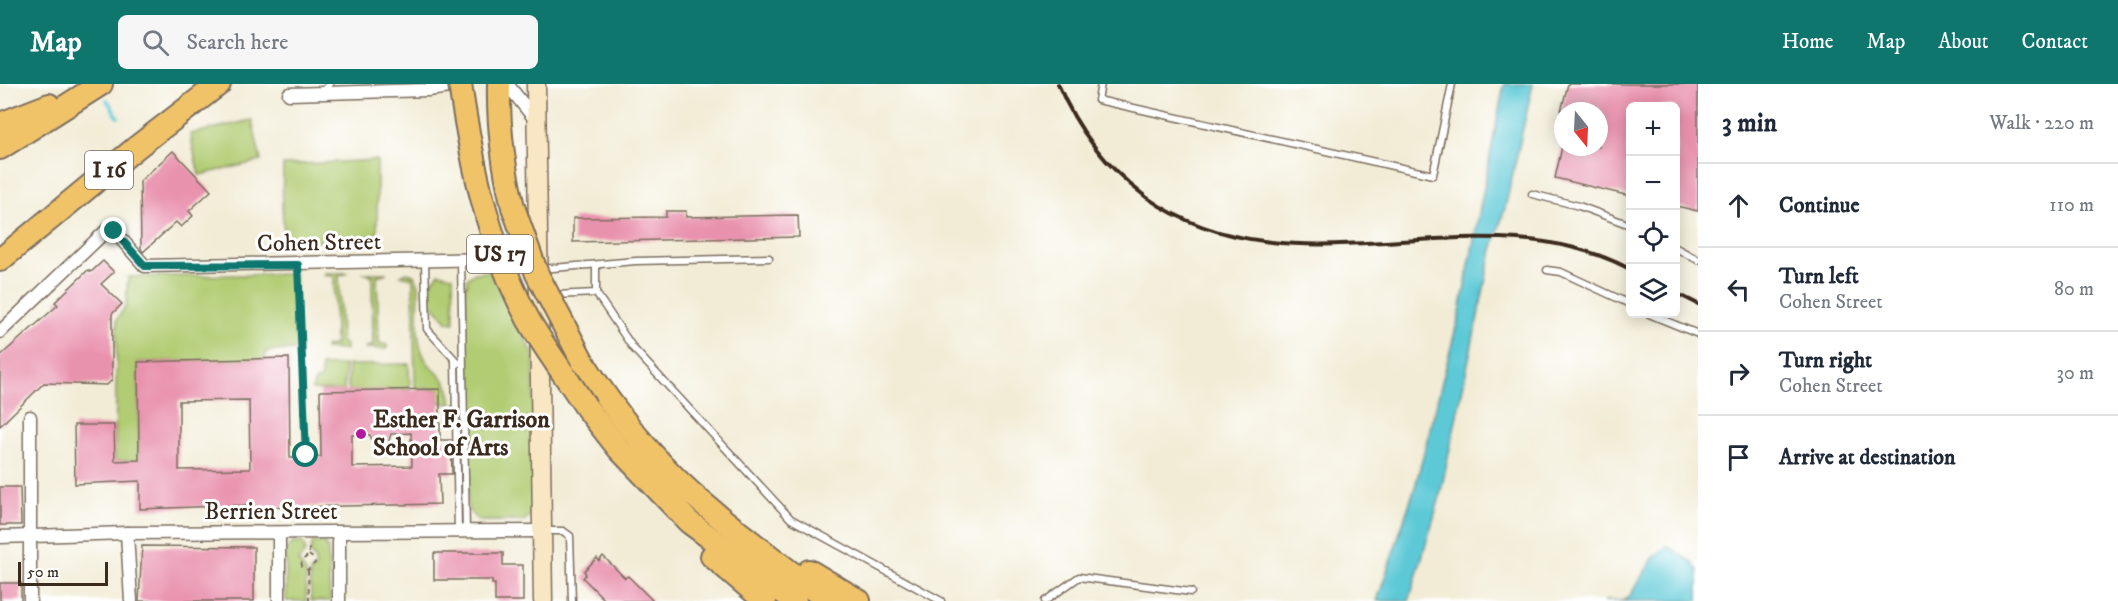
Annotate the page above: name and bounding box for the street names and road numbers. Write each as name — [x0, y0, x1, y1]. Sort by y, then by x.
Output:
road number: I 16 — [85, 151, 133, 189]
street label: Cohen Street — [257, 227, 382, 259]
road number: US 17 — [467, 235, 533, 273]
street label: Berrien Street — [204, 497, 338, 527]

